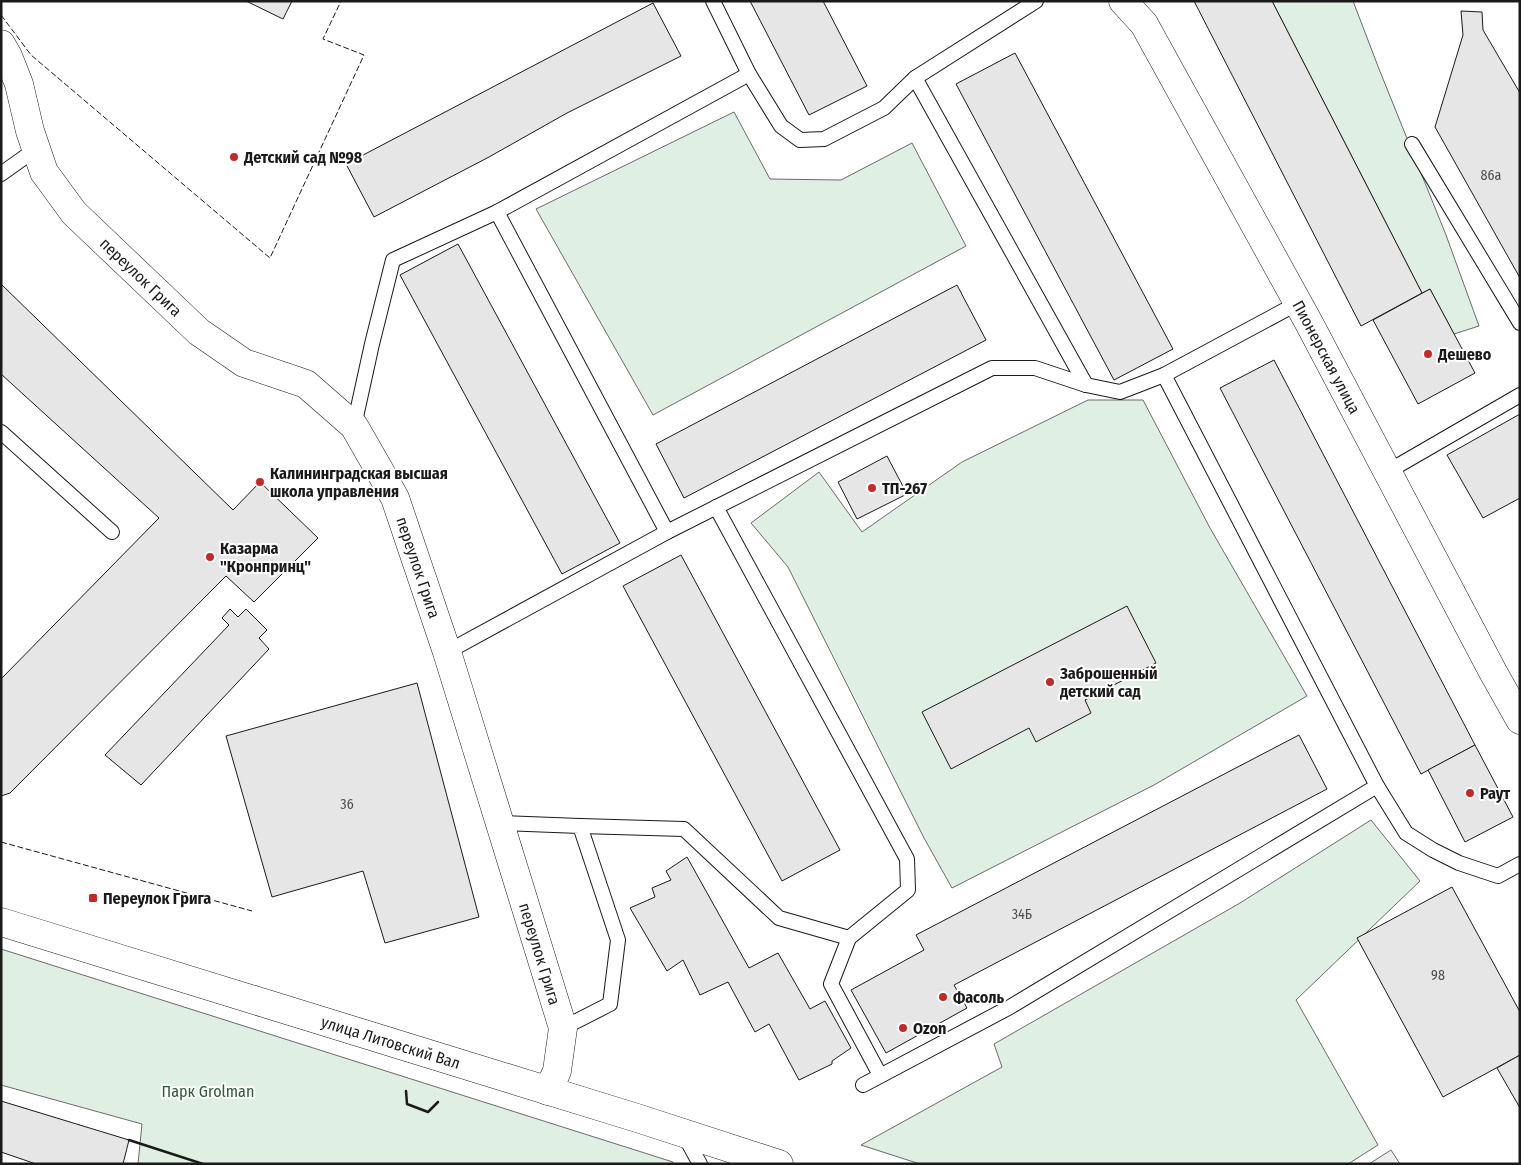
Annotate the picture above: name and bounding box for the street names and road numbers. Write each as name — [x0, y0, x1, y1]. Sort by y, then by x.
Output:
street label: переулок Грига — [96, 234, 186, 321]
street label: Пионерская улица — [1288, 297, 1364, 417]
street label: переулок Грига — [392, 515, 444, 621]
street label: переулок Грига — [515, 901, 564, 1007]
street label: улица Литовский Вал — [319, 1012, 463, 1073]

